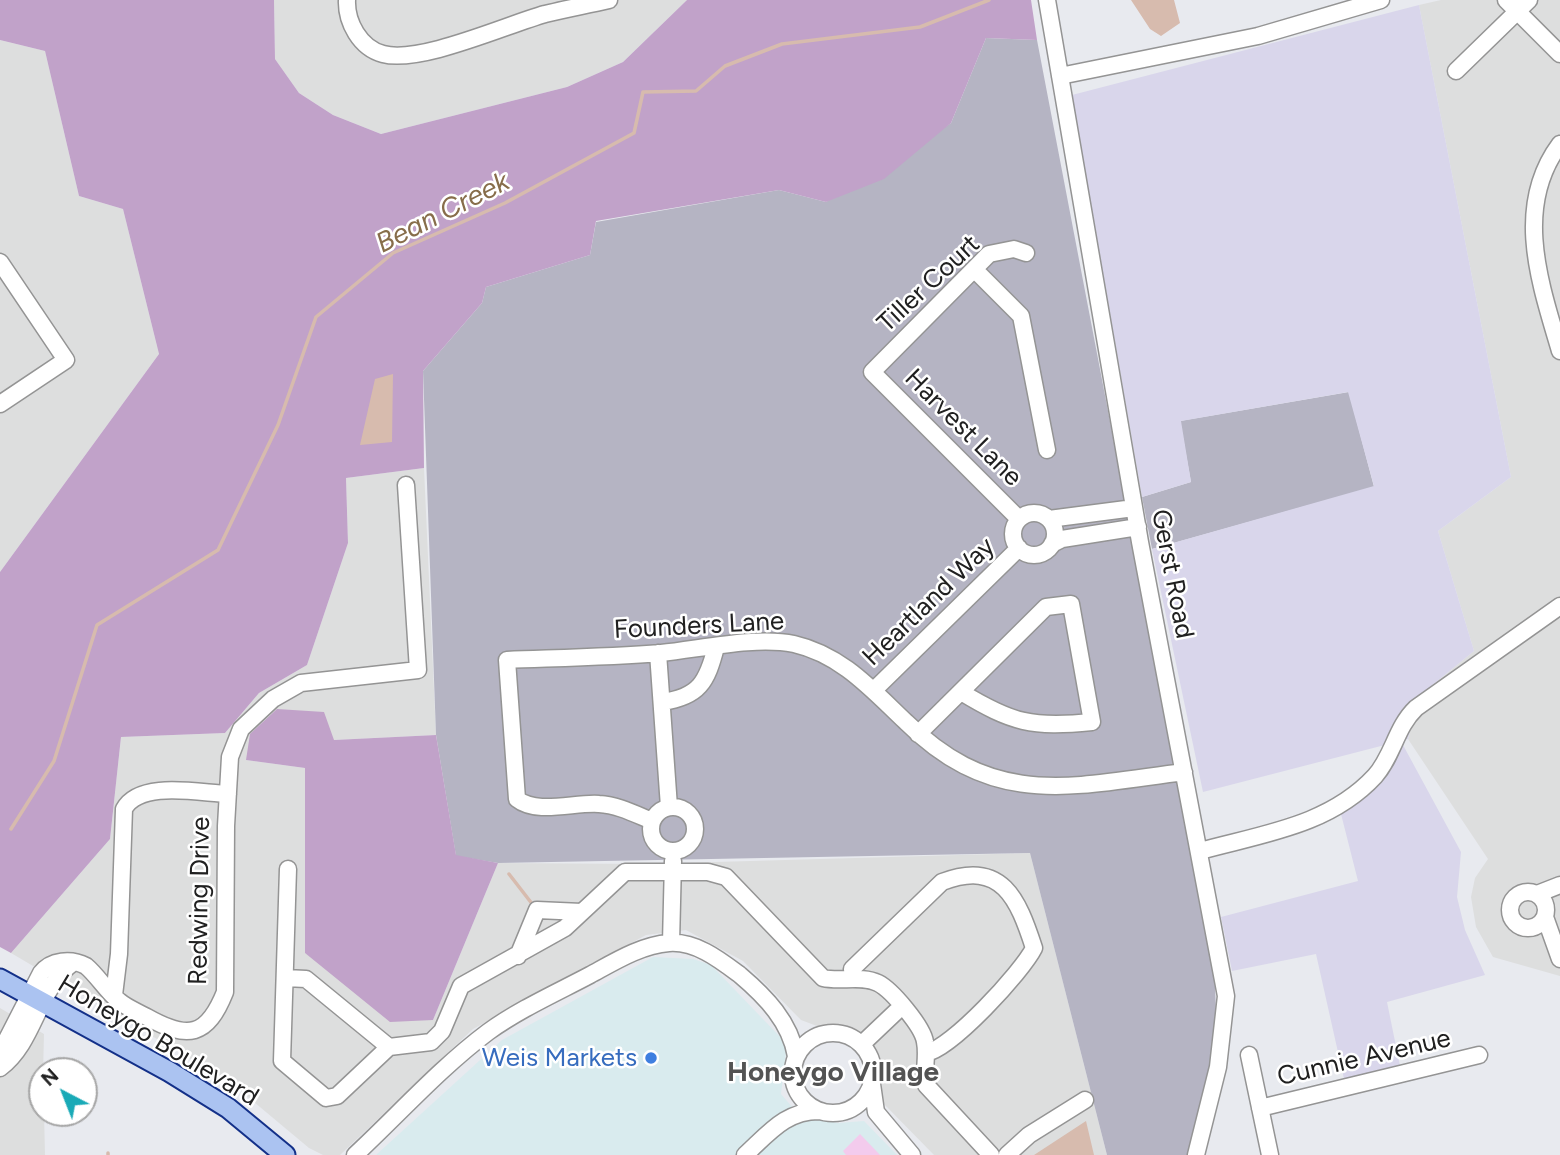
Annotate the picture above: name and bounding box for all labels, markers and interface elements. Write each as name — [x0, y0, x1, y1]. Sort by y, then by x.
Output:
water label: Bean Creek — [371, 165, 515, 261]
street label: Tiller Court — [871, 229, 987, 339]
street label: Harvest Lane — [898, 363, 1028, 493]
street label: Gerst Road — [1144, 507, 1200, 641]
street label: Heartland Way — [857, 531, 1001, 673]
street label: Founders Lane — [613, 606, 785, 646]
street label: Redwing Drive — [183, 817, 217, 985]
street label: Honeygo Boulevard — [52, 969, 264, 1113]
street label: Cunnie Avenue — [1274, 1023, 1454, 1093]
place label: Weis Markets — [482, 1042, 637, 1074]
marker: Weis Markets — [643, 1050, 659, 1066]
district label: Honeygo Village — [727, 1056, 939, 1090]
north arrow — [28, 1057, 98, 1127]
text: N — [37, 1064, 63, 1091]

